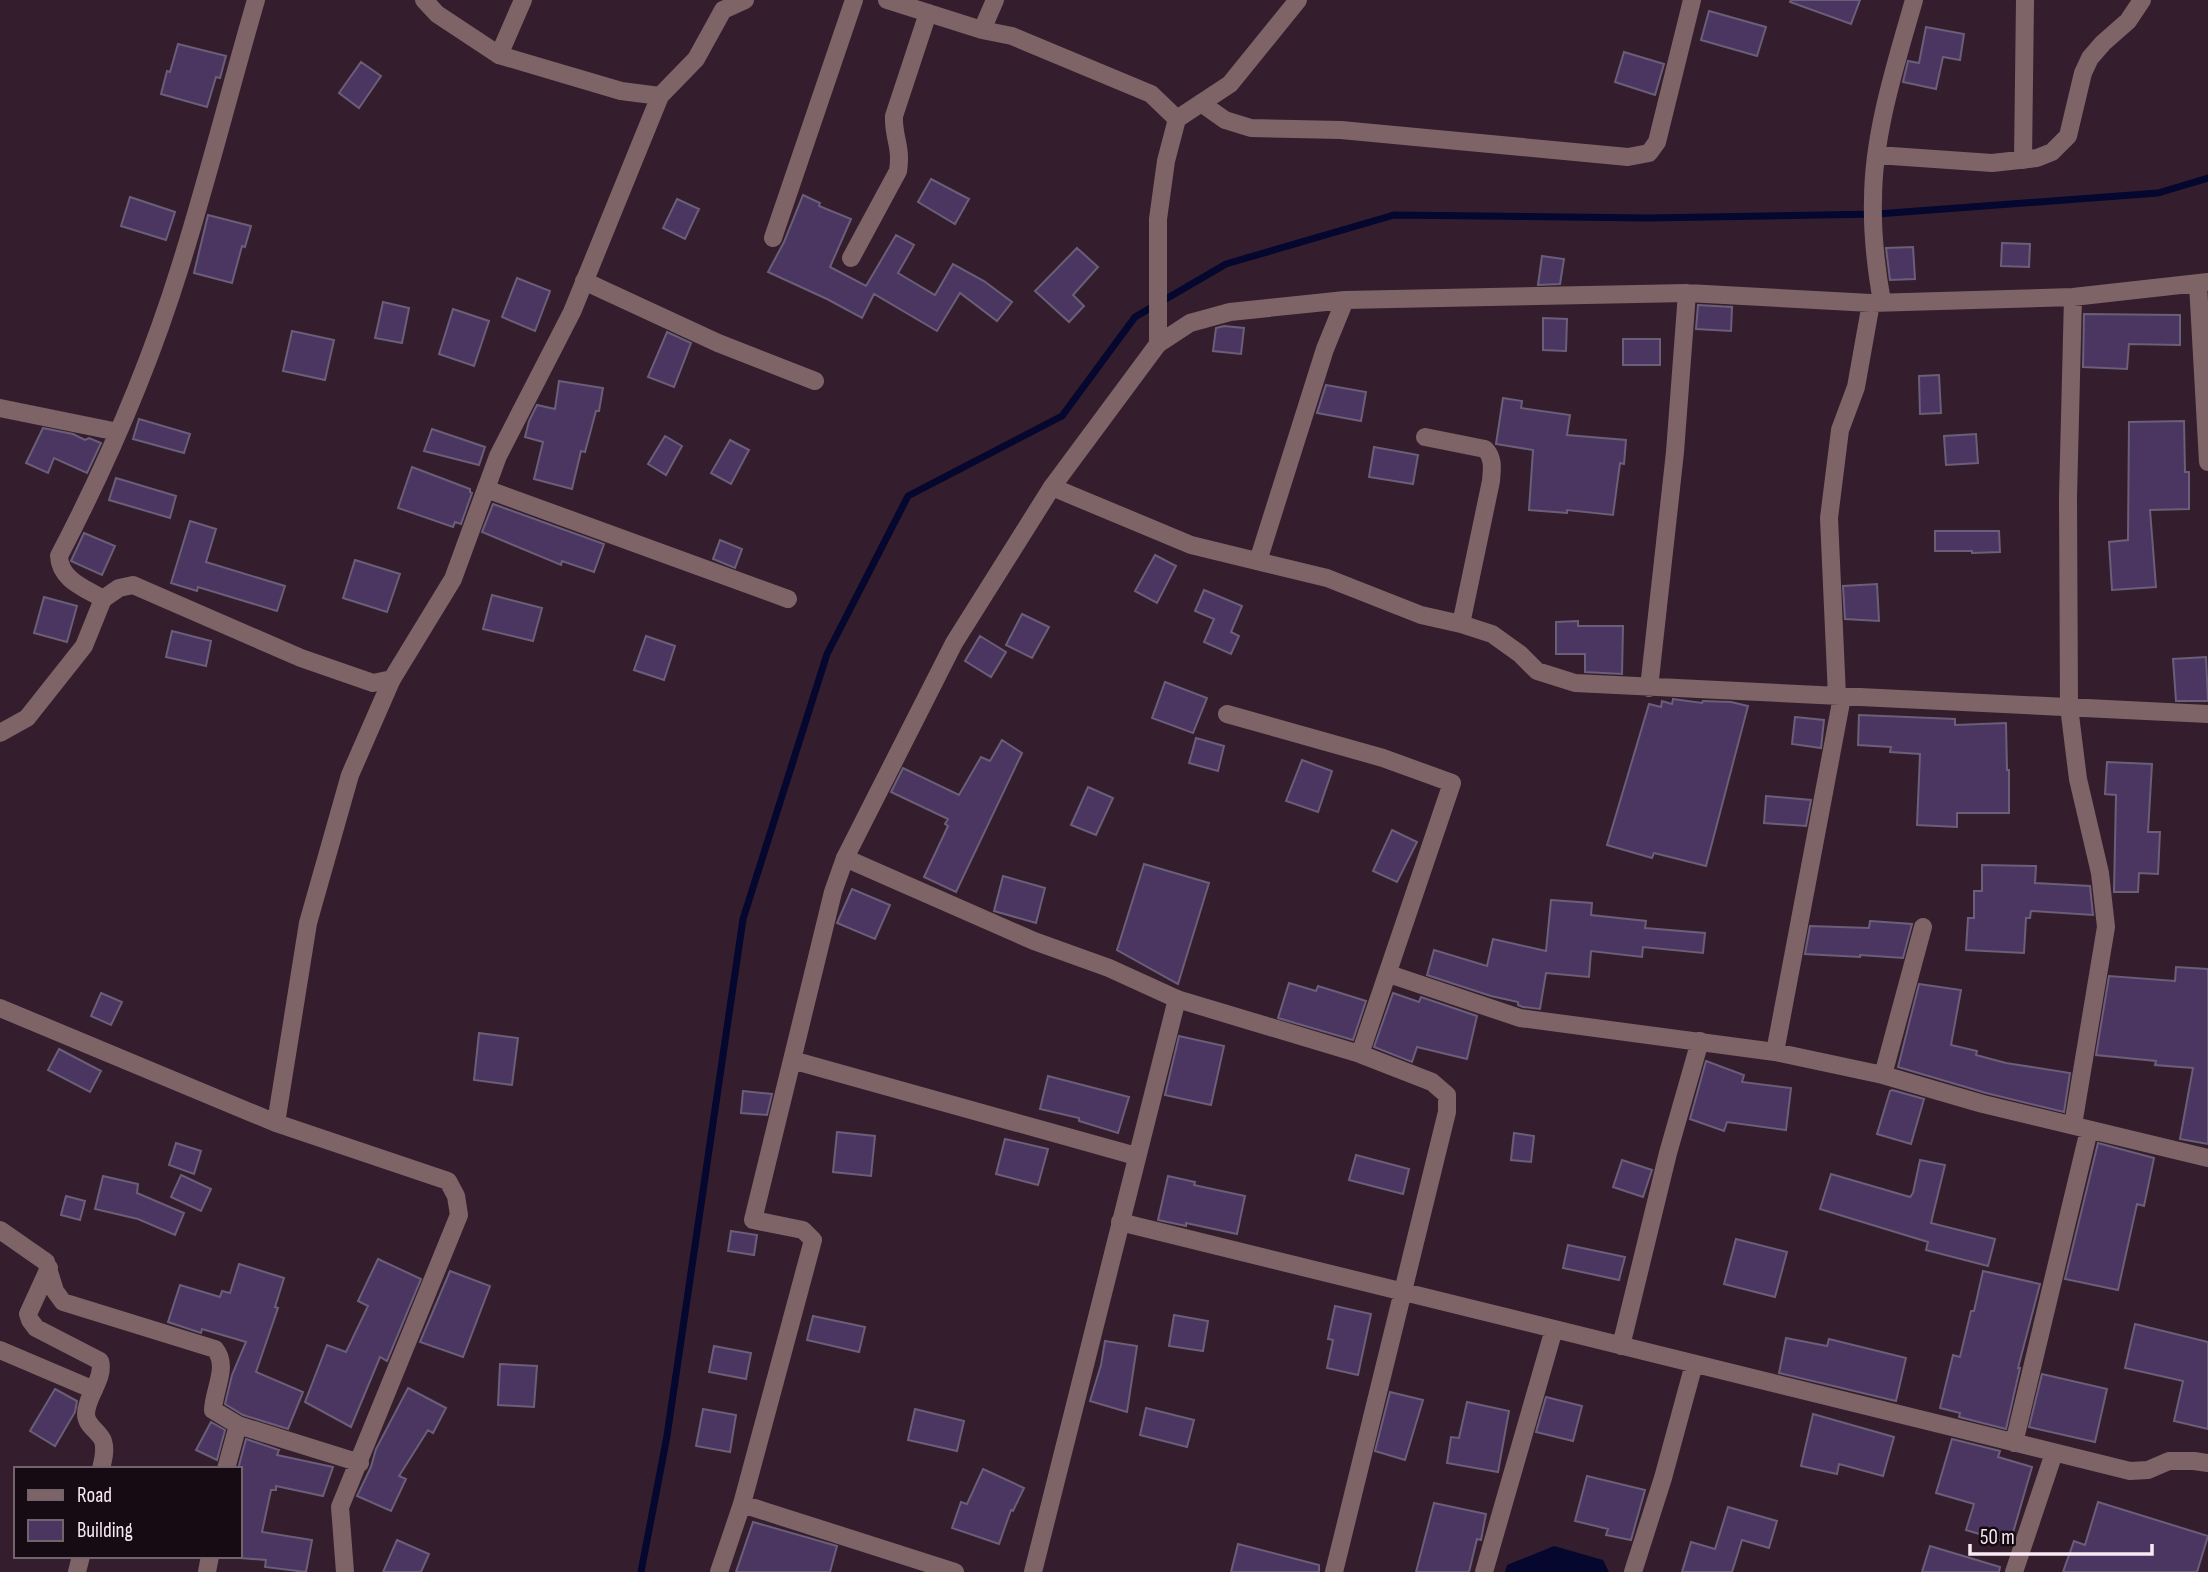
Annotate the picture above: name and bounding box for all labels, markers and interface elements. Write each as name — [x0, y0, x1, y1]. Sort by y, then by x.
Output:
legend — [14, 1467, 242, 1558]
text: Road — [77, 1483, 112, 1508]
scale bar — [1970, 1512, 2152, 1556]
text: Building — [77, 1518, 133, 1543]
text: 50 m — [1980, 1525, 2015, 1550]

